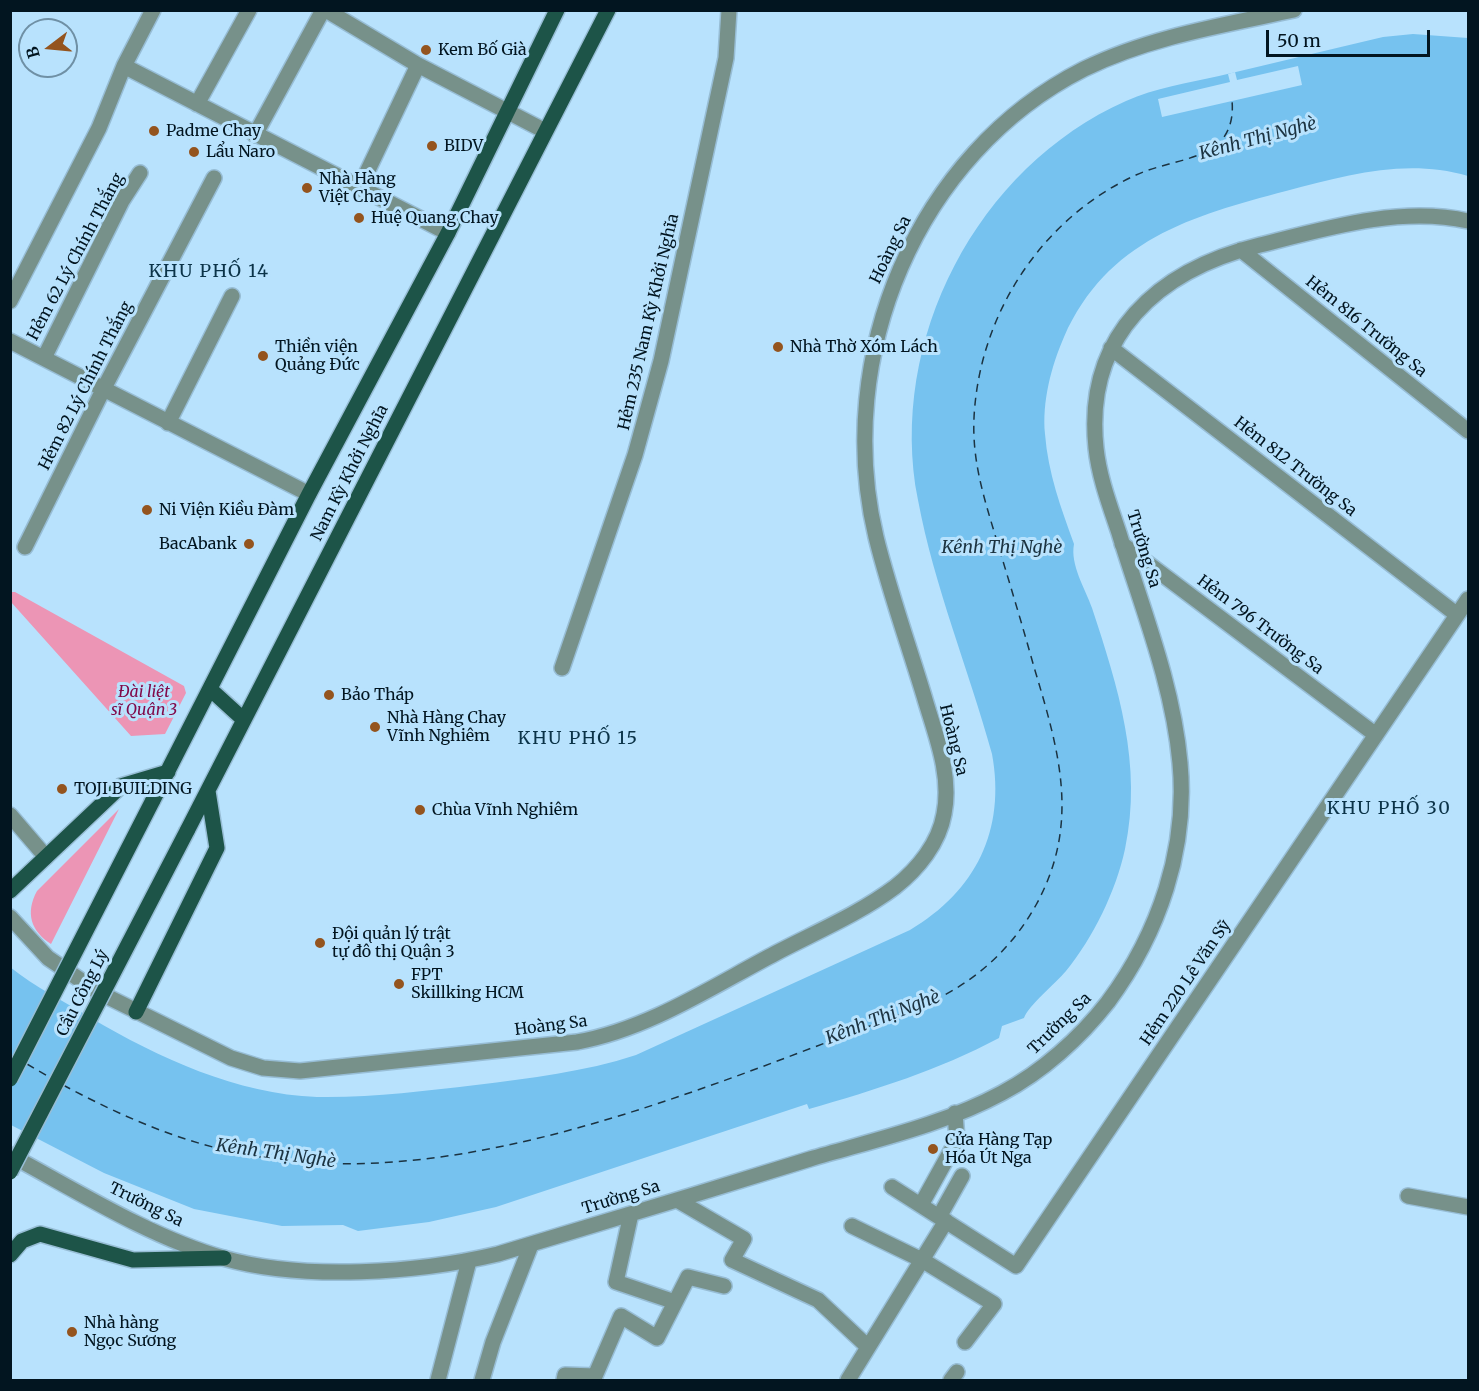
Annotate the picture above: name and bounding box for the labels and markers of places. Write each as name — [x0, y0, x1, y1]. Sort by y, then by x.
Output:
place label: Kem Bố Già — [438, 40, 527, 60]
marker: Kem Bố Già — [419, 43, 433, 57]
place label: Padme Chay — [166, 121, 261, 141]
marker: Padme Chay — [147, 124, 161, 138]
place label: BIDV — [444, 136, 483, 156]
marker: BIDV — [425, 139, 439, 153]
place label: Lẩu Naro — [206, 142, 275, 162]
marker: Lẩu Naro — [187, 145, 201, 159]
place label: Nhà Hàng Việt Chay — [319, 169, 396, 207]
marker: Nhà Hàng Việt Chay — [300, 181, 314, 195]
place label: Huệ Quang Chay — [371, 208, 499, 228]
marker: Huệ Quang Chay — [352, 211, 366, 225]
place label: Thiền viện Quảng Đức — [275, 337, 360, 375]
place label: Nhà Thờ Xóm Lách — [790, 337, 938, 357]
marker: Nhà Thờ Xóm Lách — [771, 340, 785, 354]
marker: Thiền viện Quảng Đức — [256, 349, 270, 363]
place label: Ni Viện Kiều Đàm — [159, 500, 294, 520]
marker: Ni Viện Kiều Đàm — [140, 503, 154, 517]
place label: BacAbank — [159, 534, 237, 554]
marker: BacAbank — [242, 537, 256, 551]
place label: Bảo Tháp — [341, 685, 414, 705]
marker: Bảo Tháp — [322, 688, 336, 702]
place label: Nhà Hàng Chay Vĩnh Nghiêm — [387, 708, 506, 746]
marker: Nhà Hàng Chay Vĩnh Nghiêm — [368, 720, 382, 734]
place label: TOJI BUILDING — [74, 779, 192, 799]
marker: TOJI BUILDING — [55, 782, 69, 796]
place label: Chùa Vĩnh Nghiêm — [432, 800, 578, 820]
marker: Chùa Vĩnh Nghiêm — [413, 803, 427, 817]
place label: Đội quản lý trật tự đô thị Quận 3 — [332, 924, 455, 962]
marker: Đội quản lý trật tự đô thị Quận 3 — [313, 936, 327, 950]
place label: FPT Skillking HCM — [411, 965, 524, 1003]
marker: FPT Skillking HCM — [392, 977, 406, 991]
place label: Cửa Hàng Tạp Hóa Út Nga — [945, 1130, 1052, 1168]
marker: Cửa Hàng Tạp Hóa Út Nga — [926, 1142, 940, 1156]
place label: Nhà hàng Ngọc Sương — [84, 1313, 176, 1351]
marker: Nhà hàng Ngọc Sương — [65, 1325, 79, 1339]

